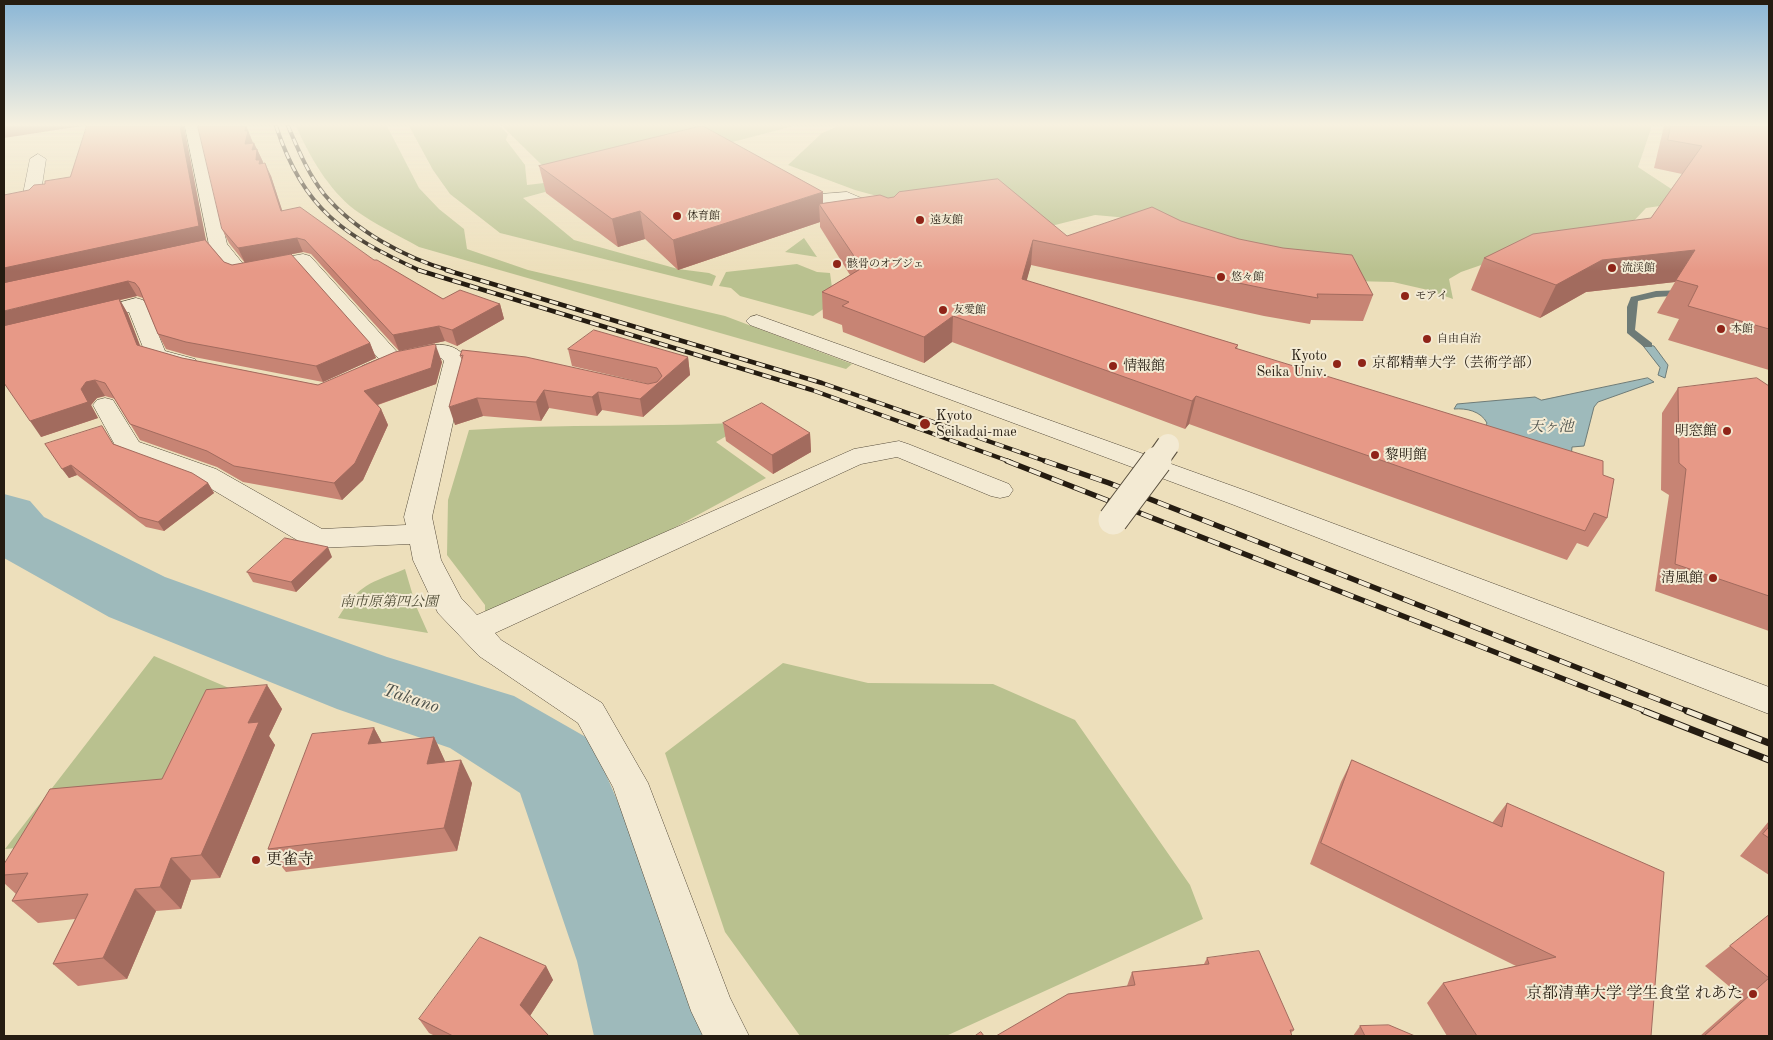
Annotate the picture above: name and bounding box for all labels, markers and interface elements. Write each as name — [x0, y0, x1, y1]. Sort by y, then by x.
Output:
place label: 体育館 — [687, 209, 720, 223]
marker: 体育館 — [671, 210, 683, 222]
place label: 遠友館 — [930, 213, 963, 227]
marker: 遠友館 — [914, 214, 926, 226]
place label: 骸骨のオブジェ — [847, 257, 924, 271]
marker: 骸骨のオブジェ — [831, 258, 843, 270]
place label: 流渓館 — [1622, 261, 1655, 275]
marker: 流渓館 — [1606, 262, 1618, 274]
place label: 悠々館 — [1231, 270, 1264, 284]
marker: 悠々館 — [1215, 271, 1227, 283]
place label: モアイ — [1415, 289, 1448, 303]
marker: モアイ — [1399, 290, 1411, 302]
place label: 友愛館 — [953, 303, 986, 317]
marker: 友愛館 — [937, 304, 949, 316]
place label: 本館 — [1731, 322, 1753, 336]
marker: 本館 — [1715, 323, 1727, 335]
place label: 自由自治 — [1437, 332, 1481, 346]
marker: 自由自治 — [1421, 333, 1433, 345]
place label: Kyoto Seika Univ. — [1256, 348, 1327, 381]
place label: 京都精華大学（芸術学部） — [1372, 355, 1540, 371]
marker: 京都精華大学（芸術学部） — [1356, 357, 1368, 369]
place label: 情報館 — [1123, 358, 1165, 374]
marker: Kyoto Seika Univ. — [1331, 358, 1343, 370]
marker: 情報館 — [1107, 360, 1119, 372]
place label: Kyoto Seikadai-mae — [936, 408, 1017, 441]
marker: Kyoto Seikadai-mae — [918, 417, 932, 431]
water label: 天ヶ池 — [1529, 418, 1573, 436]
place label: 明窓館 — [1675, 423, 1717, 439]
marker: 明窓館 — [1721, 425, 1733, 437]
place label: 黎明館 — [1385, 447, 1427, 463]
marker: 黎明館 — [1369, 449, 1381, 461]
place label: 清風館 — [1661, 570, 1703, 586]
marker: 清風館 — [1707, 572, 1719, 584]
park label: 南市原第四公園 — [340, 594, 438, 610]
water label: Takano — [380, 680, 442, 718]
place label: 更雀寺 — [266, 850, 314, 870]
marker: 更雀寺 — [250, 854, 262, 866]
place label: 京都清華大学 学生食堂 れあた — [1526, 984, 1743, 1004]
marker: 京都清華大学 学生食堂 れあた — [1747, 988, 1759, 1000]

